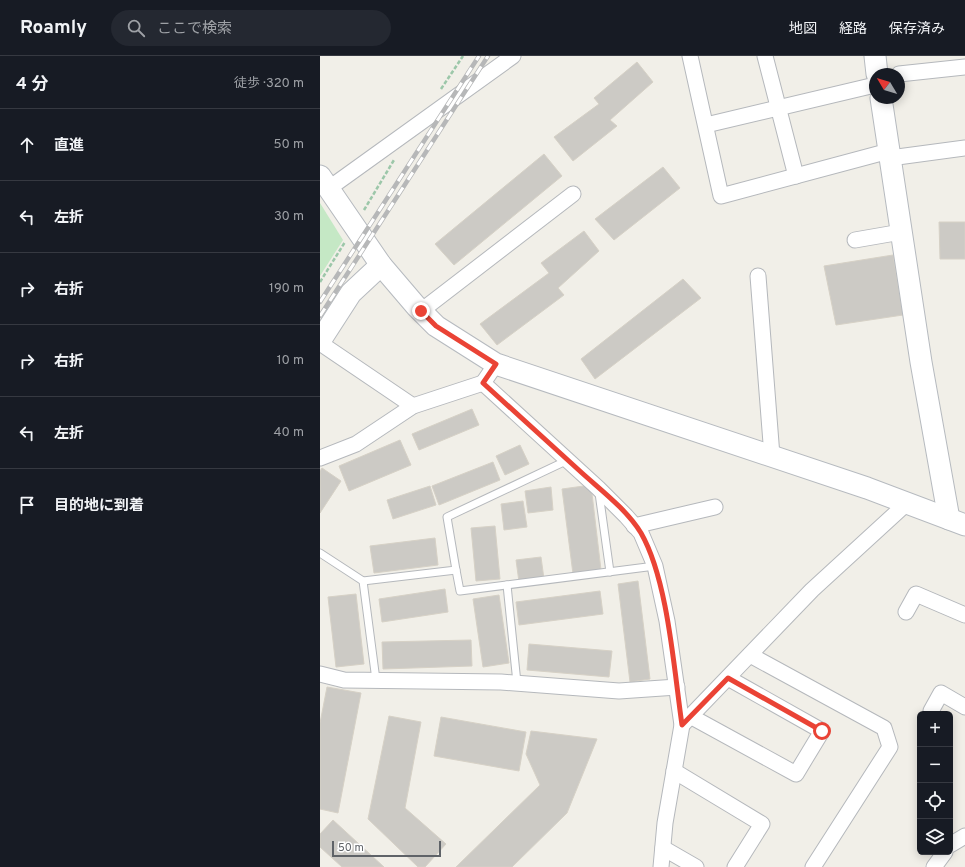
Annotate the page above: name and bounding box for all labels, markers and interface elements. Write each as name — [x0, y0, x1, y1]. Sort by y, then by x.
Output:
search box — [111, 10, 391, 46]
text: Roamly — [20, 16, 87, 40]
icon: search — [125, 17, 147, 39]
text: ここで検索 — [157, 20, 232, 39]
text: 地図 — [789, 21, 817, 38]
text: 経路 — [839, 21, 867, 38]
text: 保存済み — [889, 21, 945, 38]
north arrow — [869, 68, 905, 104]
text: 4 分 — [16, 74, 48, 96]
text: 徒歩 · 320 m — [234, 76, 304, 92]
icon: ahead — [16, 134, 38, 156]
text: 直進 — [54, 137, 84, 156]
text: 50 m — [274, 137, 304, 153]
icon: left — [16, 206, 38, 228]
text: 左折 — [54, 209, 84, 228]
text: 30 m — [274, 209, 304, 225]
icon: right — [16, 278, 38, 300]
text: 右折 — [54, 281, 84, 300]
text: 190 m — [269, 281, 304, 297]
route end — [412, 302, 430, 320]
icon: right — [16, 350, 38, 372]
text: 右折 — [54, 353, 84, 372]
text: 10 m — [277, 353, 304, 369]
icon: left — [16, 422, 38, 444]
text: 左折 — [54, 425, 84, 444]
text: 40 m — [274, 425, 304, 441]
icon: arrive — [16, 494, 38, 516]
text: 目的地に到着 — [54, 497, 144, 516]
map controls — [917, 711, 953, 855]
button: + — [917, 711, 953, 747]
route start — [813, 722, 831, 740]
button: − — [917, 747, 953, 783]
button: locate — [917, 783, 953, 819]
button: layers — [917, 819, 953, 855]
scale bar — [332, 839, 441, 858]
text: 50 m — [338, 841, 364, 855]

